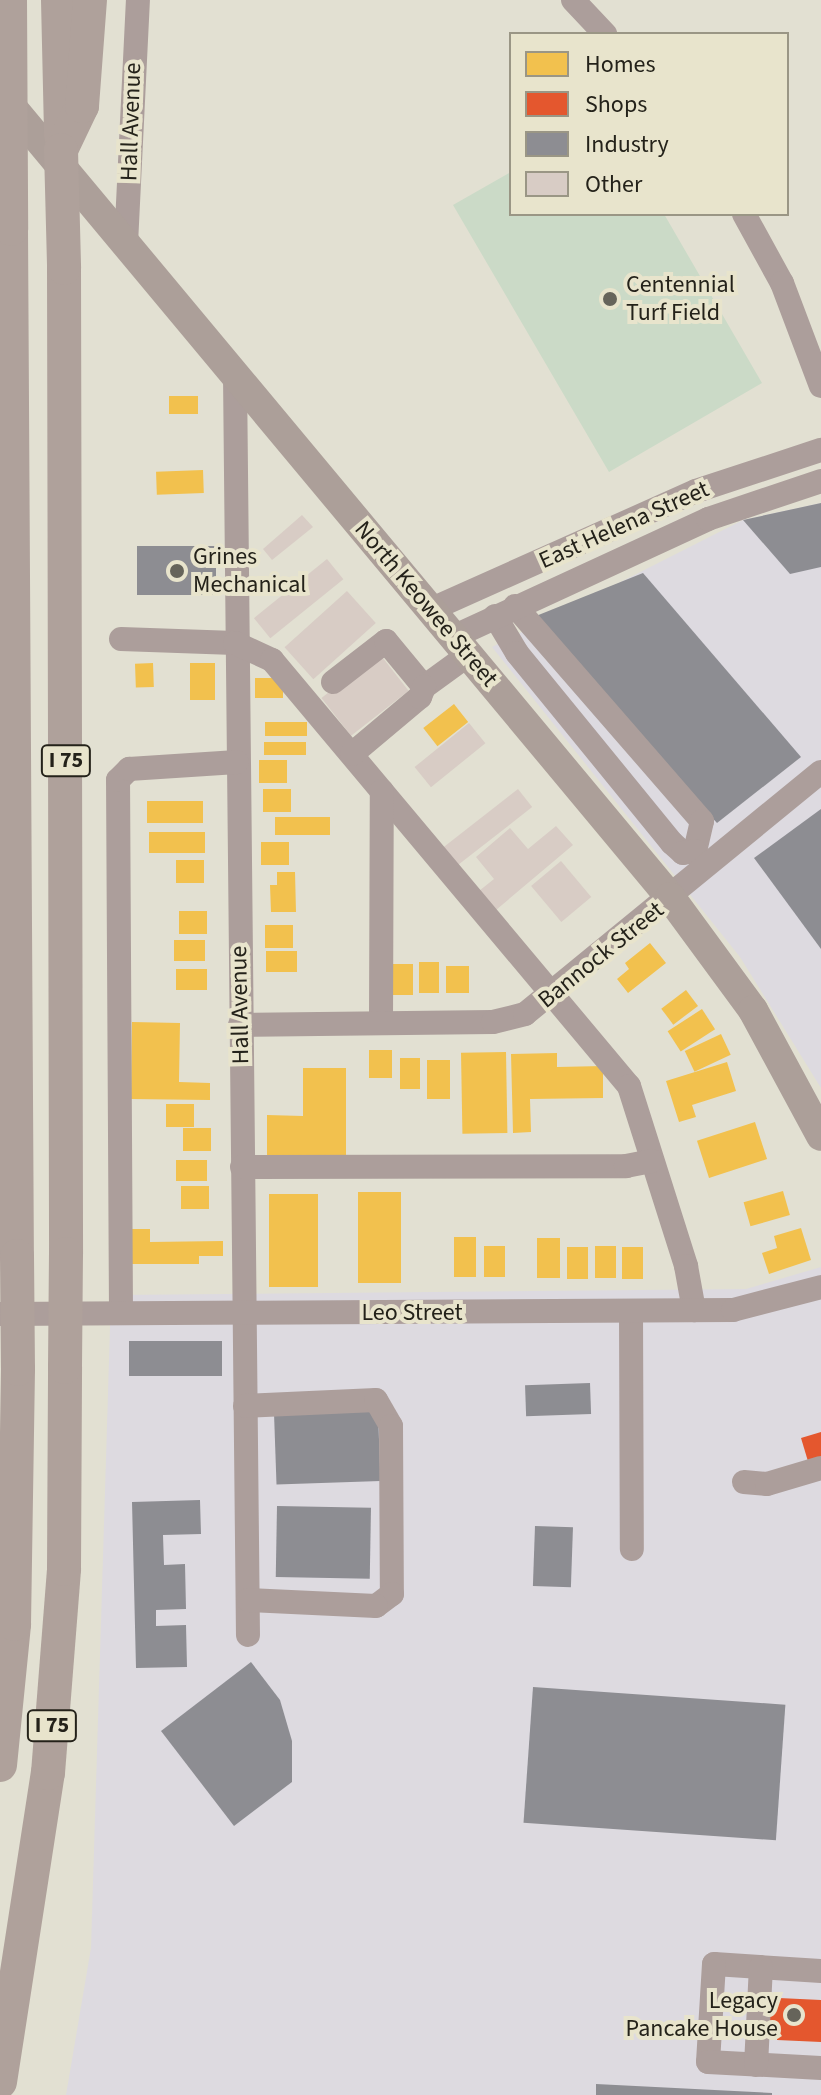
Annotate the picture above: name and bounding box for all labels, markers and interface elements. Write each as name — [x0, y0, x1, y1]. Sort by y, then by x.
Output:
legend — [509, 32, 789, 216]
text: Homes — [585, 47, 656, 82]
street label: Hall Avenue — [115, 62, 147, 182]
text: Shops — [585, 87, 647, 122]
text: Industry — [585, 127, 669, 162]
text: Other — [585, 167, 642, 202]
place label: Centennial Turf Field — [626, 271, 735, 327]
marker: Centennial Turf Field — [601, 290, 619, 308]
street label: East Helena Street — [535, 475, 713, 575]
street label: North Keowee Street — [348, 515, 504, 693]
place label: Grines Mechanical — [193, 543, 306, 599]
marker: Grines Mechanical — [168, 562, 186, 580]
road number: I 75 — [40, 743, 92, 779]
street label: Bannock Street — [532, 896, 670, 1014]
street label: Hall Avenue — [225, 945, 255, 1065]
street label: Leo Street — [361, 1299, 463, 1327]
road number: I 75 — [26, 1708, 78, 1744]
place label: Legacy Pancake House — [626, 1987, 778, 2043]
marker: Legacy Pancake House — [785, 2006, 803, 2024]

